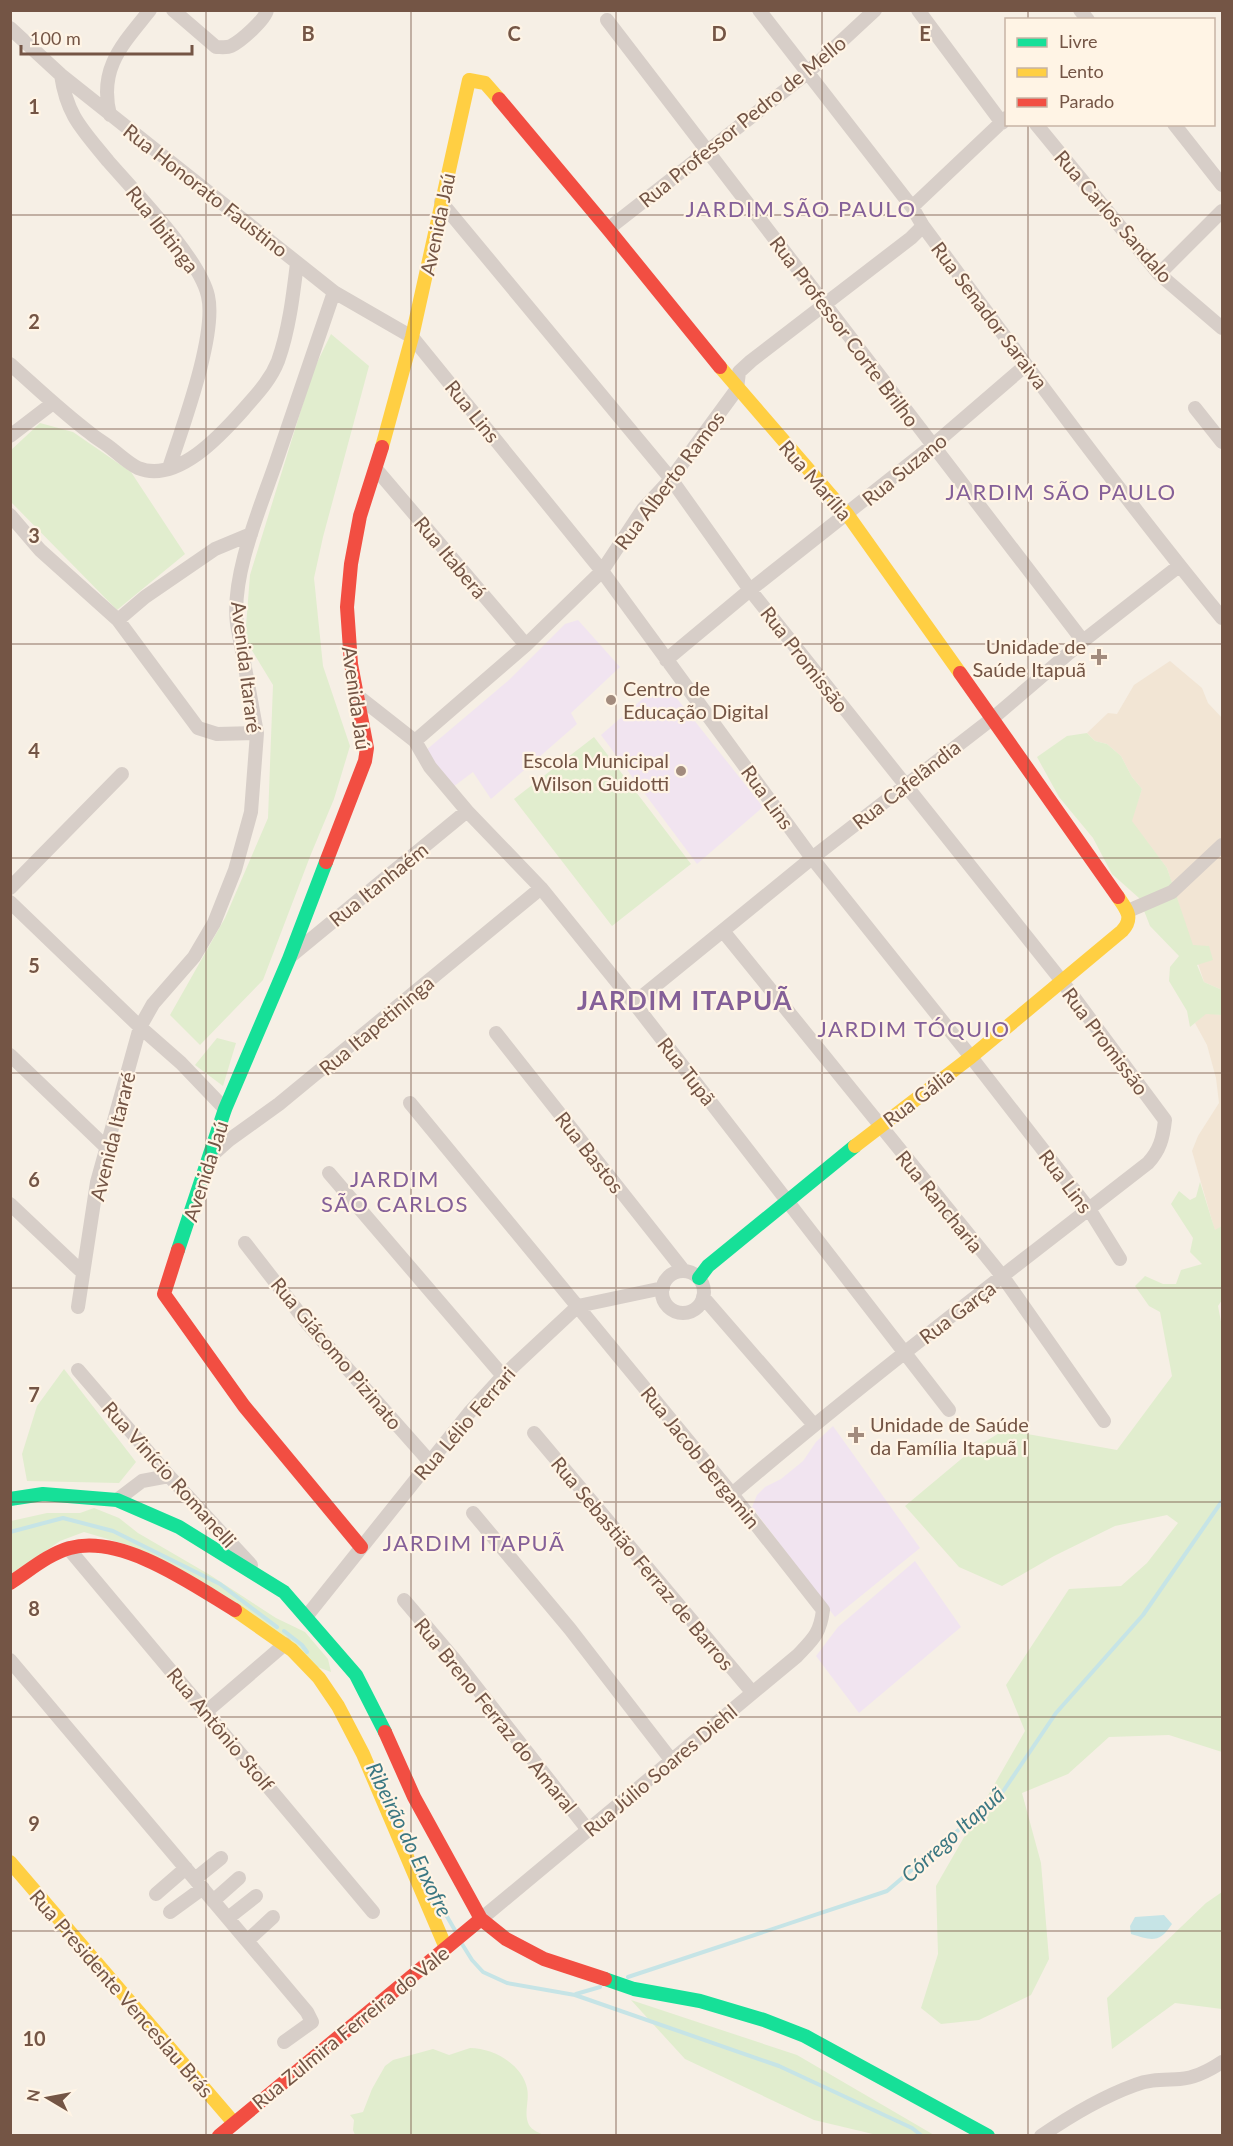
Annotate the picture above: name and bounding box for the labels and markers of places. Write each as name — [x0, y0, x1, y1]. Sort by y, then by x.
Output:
place label: Unidade de Saúde Itapuã — [973, 634, 1086, 681]
marker: Unidade de Saúde Itapuã — [1090, 648, 1108, 666]
place label: Centro de Educação Digital — [623, 676, 769, 723]
marker: Centro de Educação Digital — [604, 693, 618, 707]
place label: Escola Municipal Wilson Guidotti — [523, 748, 669, 795]
marker: Escola Municipal Wilson Guidotti — [674, 764, 688, 778]
place label: Unidade de Saúde da Família Itapuã I — [870, 1412, 1029, 1459]
marker: Unidade de Saúde da Família Itapuã I — [847, 1426, 865, 1444]

